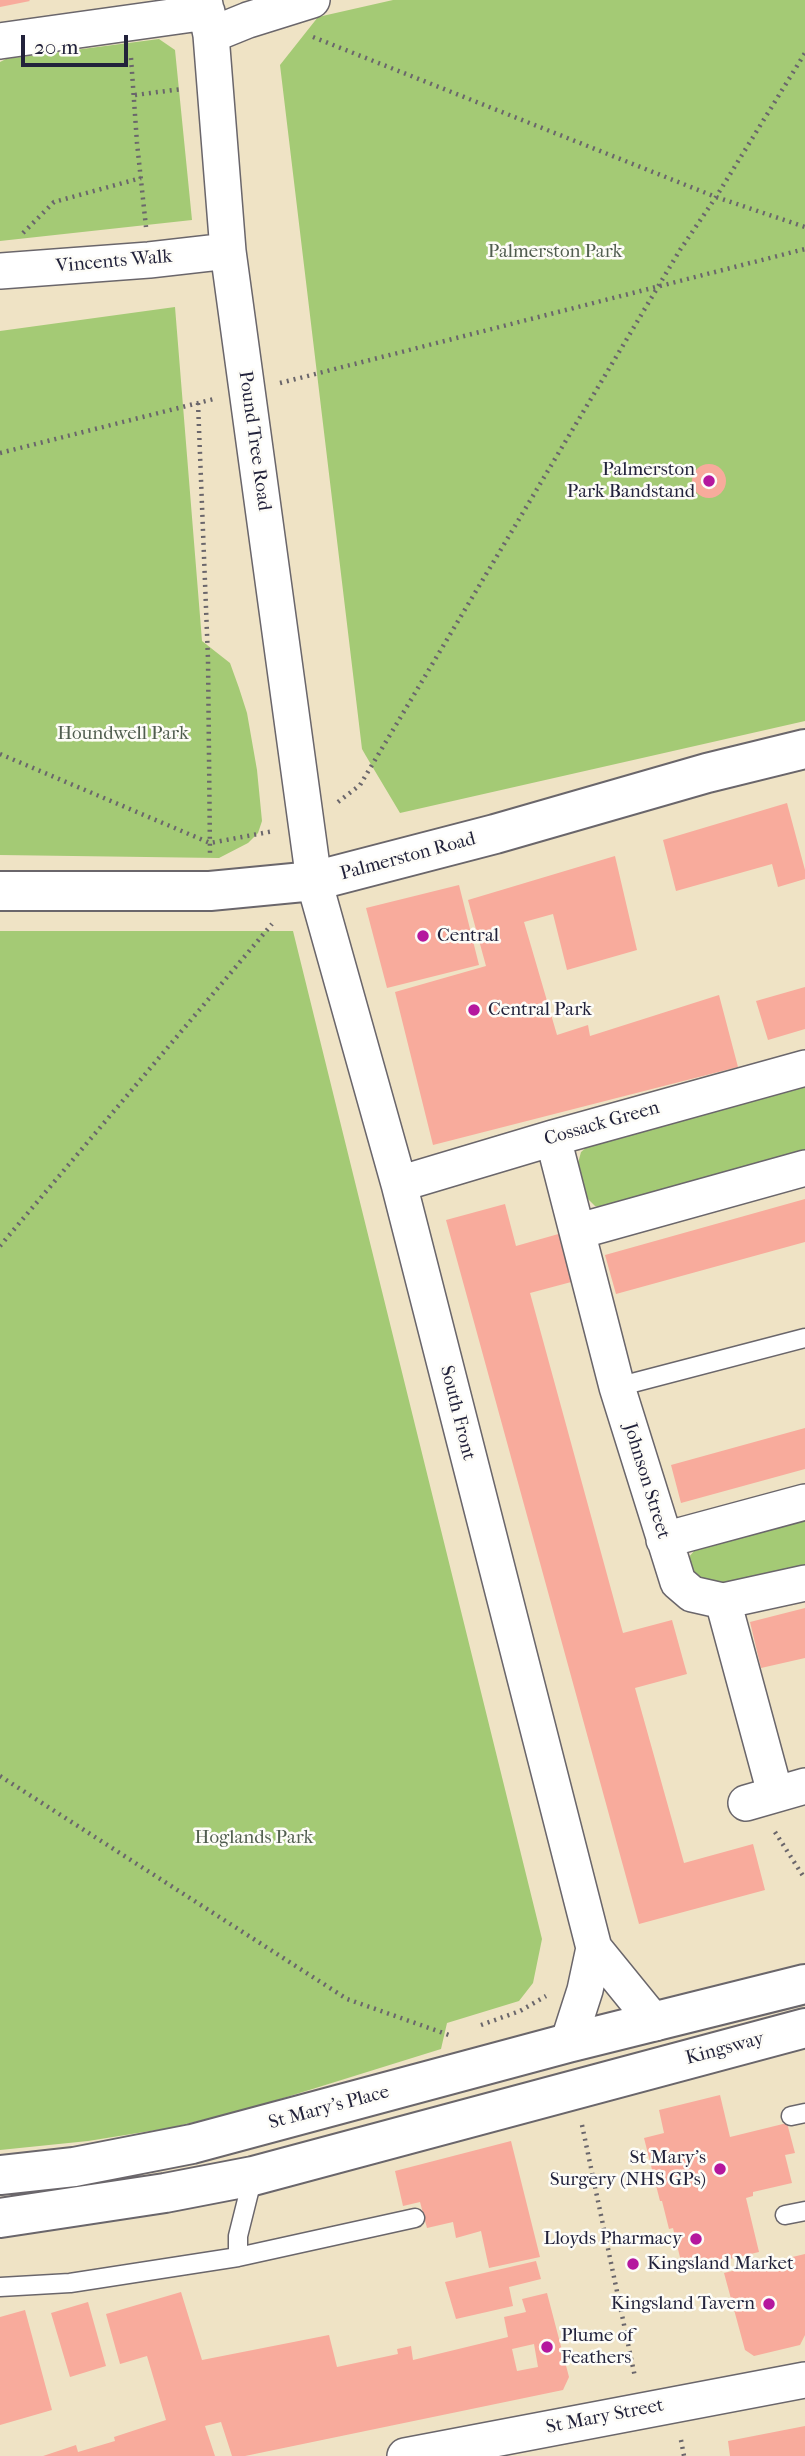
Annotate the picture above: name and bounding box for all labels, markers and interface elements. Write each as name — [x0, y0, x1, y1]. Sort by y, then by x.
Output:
scale bar — [24, 21, 131, 65]
text: 20 m — [34, 35, 78, 59]
park label: Palmerston Park — [488, 241, 622, 263]
street label: Vincents Walk — [55, 246, 173, 278]
street label: Pound Tree Road — [233, 369, 275, 513]
place label: Palmerston Park Bandstand — [567, 459, 695, 503]
marker: Palmerston Park Bandstand — [701, 473, 717, 489]
park label: Houndwell Park — [57, 723, 189, 745]
street label: Palmerston Road — [338, 828, 478, 886]
place label: Central — [437, 925, 499, 947]
marker: Central — [415, 928, 431, 944]
place label: Central Park — [488, 999, 592, 1021]
marker: Central Park — [466, 1002, 482, 1018]
street label: Cossack Green — [542, 1097, 662, 1151]
street label: South Front — [434, 1363, 480, 1463]
street label: Johnson Street — [618, 1420, 674, 1542]
park label: Hoglands Park — [195, 1827, 313, 1849]
street label: Kingsway — [683, 2028, 767, 2070]
street label: St Mary's Place — [266, 2081, 392, 2135]
place label: St Mary's Surgery (NHS GPs) — [550, 2147, 706, 2191]
marker: St Mary's Surgery (NHS GPs) — [712, 2161, 728, 2177]
place label: Lloyds Pharmacy — [544, 2228, 682, 2250]
marker: Lloyds Pharmacy — [688, 2231, 704, 2247]
place label: Kingsland Market — [647, 2253, 794, 2275]
marker: Kingsland Market — [625, 2256, 641, 2272]
place label: Kingsland Tavern — [611, 2293, 755, 2315]
marker: Kingsland Tavern — [761, 2296, 777, 2312]
place label: Plume of Feathers — [561, 2325, 633, 2369]
marker: Plume of Feathers — [539, 2339, 555, 2355]
street label: St Mary Street — [544, 2394, 666, 2440]

